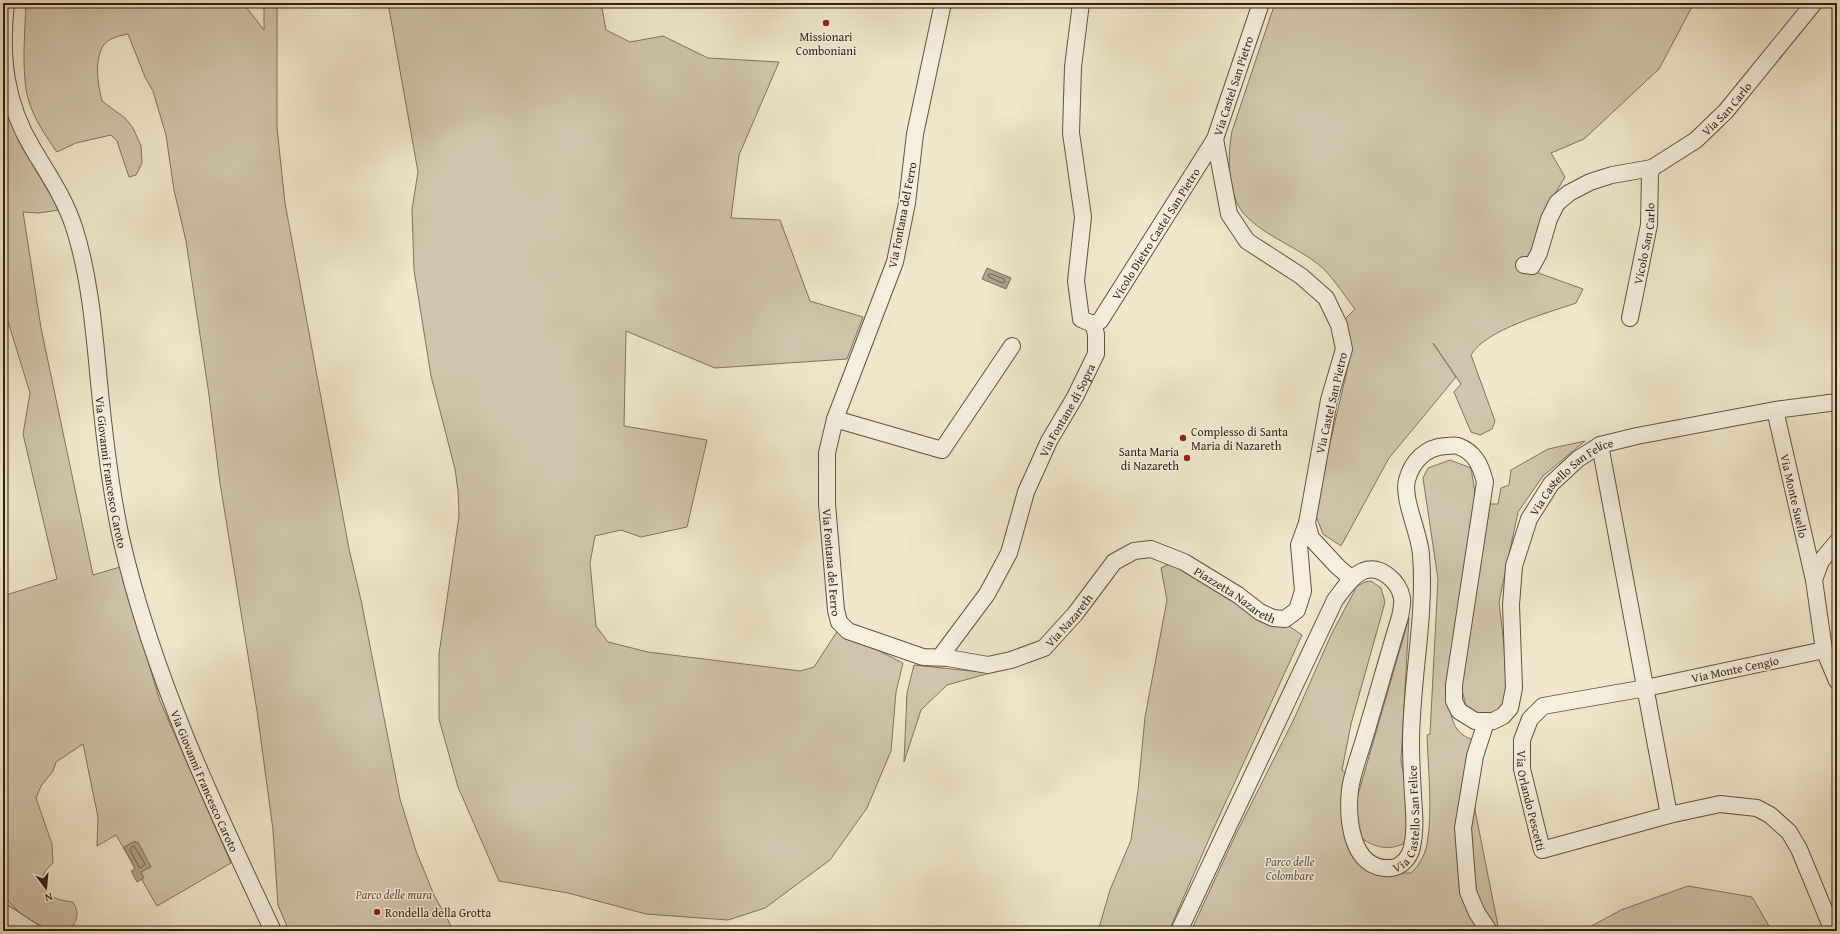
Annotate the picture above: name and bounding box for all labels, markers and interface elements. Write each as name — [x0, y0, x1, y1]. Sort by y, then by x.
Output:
marker: Missionari Comboniani — [821, 18, 831, 28]
place label: Missionari Comboniani — [796, 28, 857, 59]
street label: Via Castel San Pietro — [1209, 34, 1257, 138]
street label: Via San Carlo — [1697, 78, 1755, 139]
street label: Via Fontana del Ferro — [883, 161, 921, 269]
street label: Vicolo Dietro Castel San Pietro — [1107, 164, 1203, 303]
street label: Vicolo San Carlo — [1629, 203, 1658, 286]
street label: Via Castel San Pietro — [1311, 350, 1351, 456]
street label: Via Fontane di Sopra — [1034, 360, 1099, 460]
street label: Via Giovanni Francesco Caroto — [92, 395, 132, 550]
place label: Complesso di Santa Maria di Nazareth — [1191, 423, 1288, 454]
marker: Complesso di Santa Maria di Nazareth — [1178, 433, 1188, 443]
street label: Via Castello San Felice — [1525, 434, 1615, 519]
place label: Santa Maria di Nazareth — [1119, 443, 1179, 474]
street label: Via Monte Suello — [1777, 452, 1813, 539]
marker: Santa Maria di Nazareth — [1182, 453, 1192, 463]
street label: Via Fontana del Ferro — [819, 508, 846, 618]
street label: Piazzetta Nazareth — [1191, 562, 1279, 627]
street label: Via Nazareth — [1041, 590, 1096, 650]
street label: Via Monte Cengio — [1690, 651, 1780, 687]
street label: Via Giovanni Francesco Caroto — [167, 707, 243, 855]
street label: Via Orlando Pescetti — [1514, 750, 1550, 853]
street label: Via Castello San Felice — [1390, 765, 1423, 876]
park label: Parco delle Colombare — [1264, 853, 1315, 884]
north arrow — [26, 868, 66, 908]
park label: Parco delle mura — [355, 886, 433, 903]
text: N — [42, 889, 54, 906]
place label: Rondella della Grotta — [385, 904, 491, 921]
marker: Rondella della Grotta — [372, 907, 382, 917]

